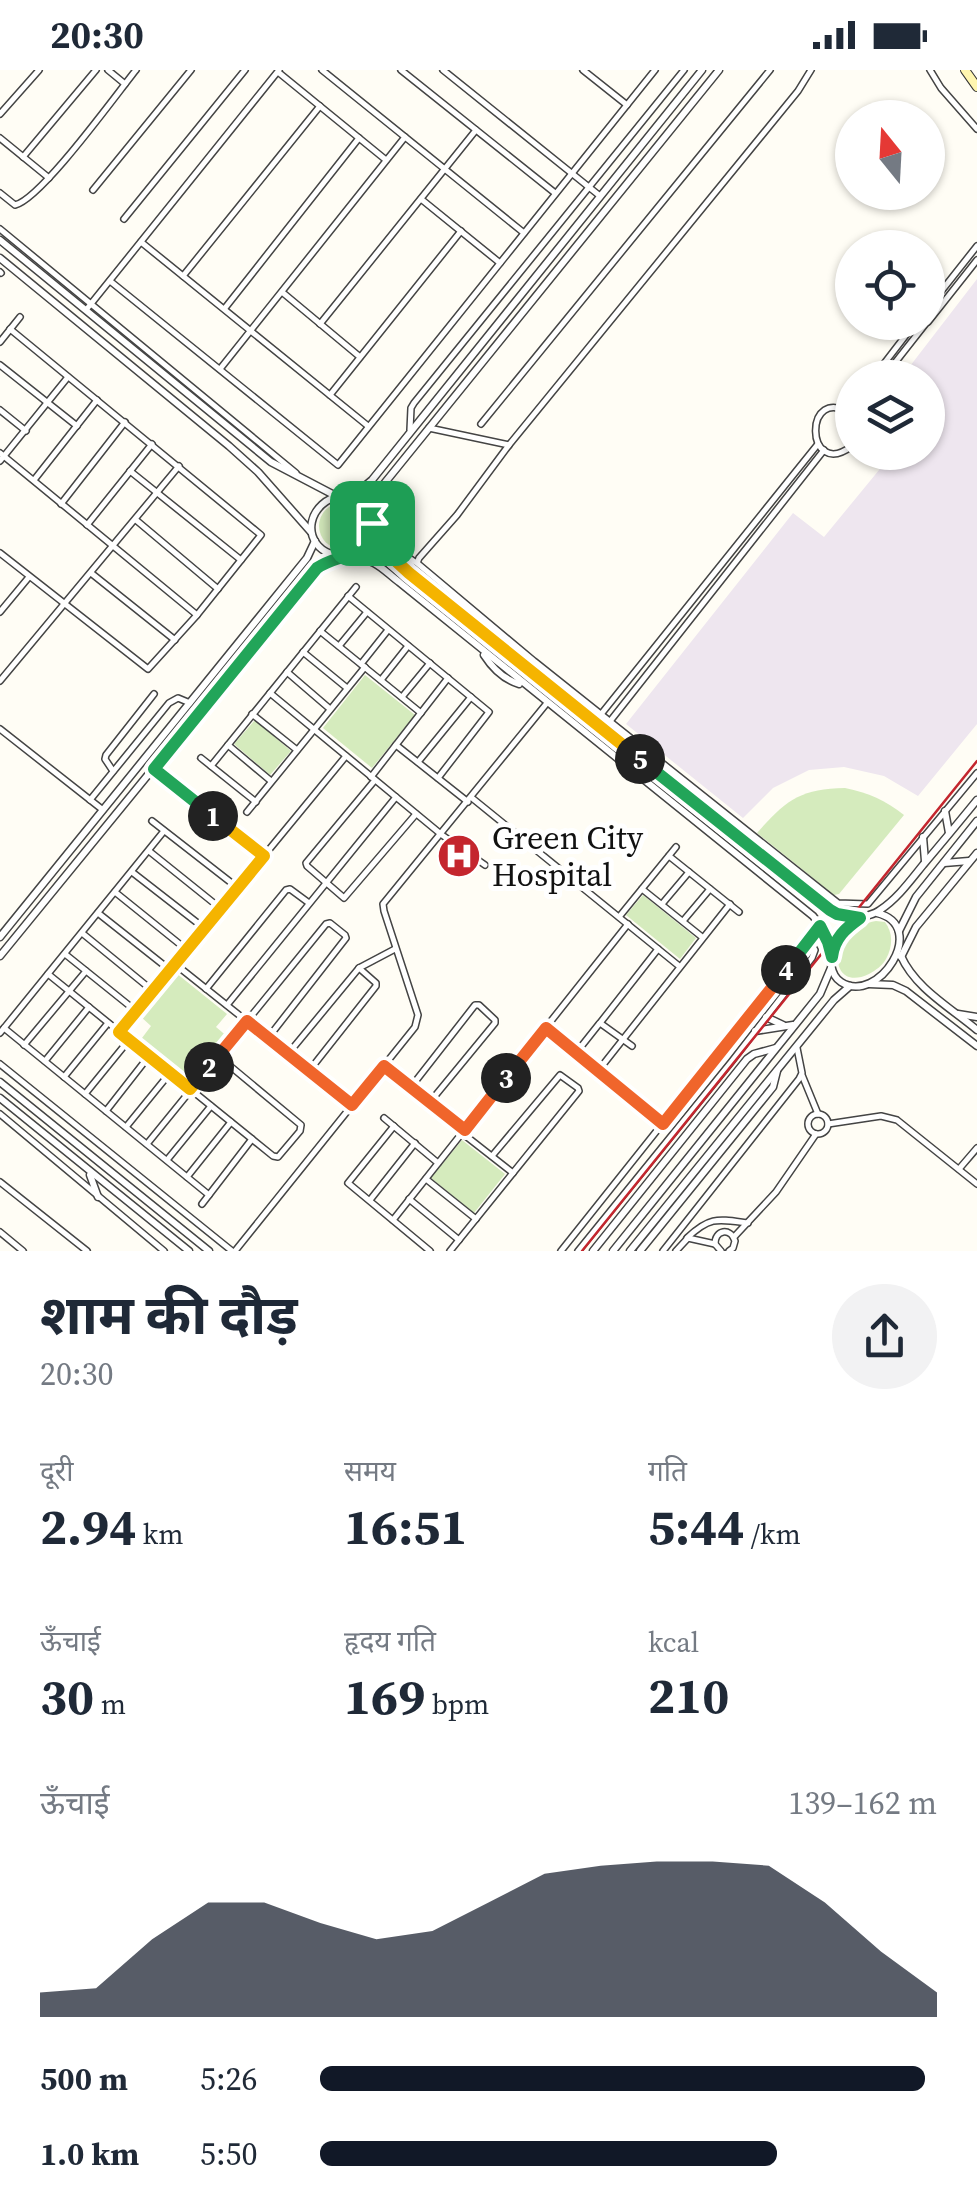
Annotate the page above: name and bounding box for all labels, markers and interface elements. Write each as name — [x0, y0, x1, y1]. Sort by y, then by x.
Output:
text: 20:30 — [50, 9, 144, 61]
north arrow — [835, 100, 945, 210]
map controls — [835, 100, 945, 470]
button: locate — [835, 230, 945, 340]
button: layers — [835, 360, 945, 470]
pin — [330, 481, 415, 566]
icon: arrive — [345, 496, 400, 551]
pin: 5 — [615, 734, 665, 784]
text: 5 — [632, 740, 648, 778]
pin: 1 — [188, 791, 238, 841]
text: 1 — [205, 797, 221, 835]
place label: Green City Hospital — [492, 816, 644, 897]
hospital icon: Green City Hospital — [436, 833, 482, 879]
pin: 4 — [761, 945, 811, 995]
text: 4 — [778, 951, 794, 989]
pin: 2 — [184, 1042, 234, 1092]
text: 2 — [201, 1048, 217, 1086]
pin: 3 — [481, 1053, 531, 1103]
text: 3 — [498, 1059, 514, 1097]
text: शाम की दौड़ — [40, 1277, 298, 1352]
button: share — [832, 1284, 937, 1389]
text: 20:30 — [40, 1352, 114, 1396]
text: दूरी — [40, 1452, 74, 1490]
text: समय — [344, 1452, 396, 1490]
text: गति — [648, 1452, 687, 1490]
text: 2.94 — [40, 1492, 136, 1561]
text: 16:51 — [344, 1492, 467, 1561]
text: 5:44 — [648, 1492, 744, 1561]
text: km — [136, 1515, 183, 1553]
text: /km — [744, 1515, 801, 1553]
text: ऊँचाई — [40, 1622, 101, 1660]
text: हृदय गति — [344, 1622, 436, 1660]
text: kcal — [648, 1623, 699, 1661]
text: 210 — [648, 1661, 729, 1730]
text: 30 — [40, 1662, 94, 1731]
text: 169 — [344, 1662, 425, 1731]
text: m — [94, 1685, 126, 1723]
text: bpm — [425, 1685, 489, 1723]
text: ऊँचाई — [40, 1781, 109, 1825]
text: 139–162 m — [788, 1781, 937, 1825]
text: 500 m — [40, 2057, 128, 2101]
text: 5:26 — [200, 2057, 258, 2101]
text: 1.0 km — [40, 2132, 139, 2176]
text: 5:50 — [200, 2132, 258, 2176]

